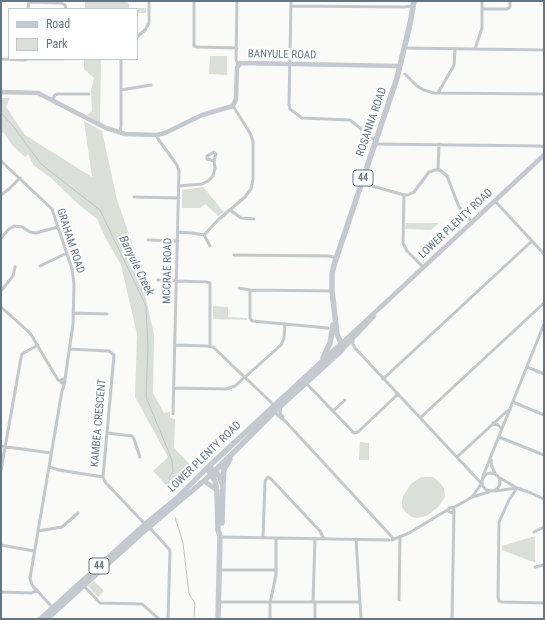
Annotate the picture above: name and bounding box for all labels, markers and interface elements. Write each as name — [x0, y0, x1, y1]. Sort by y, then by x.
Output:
legend — [8, 8, 138, 60]
text: Road — [46, 17, 70, 31]
text: Park — [46, 37, 67, 51]
street label: BANYULE ROAD — [248, 48, 316, 62]
street label: ROSANNA ROAD — [354, 86, 390, 158]
road number: 44 — [353, 170, 373, 186]
street label: LOWER PLENTY ROAD — [416, 186, 496, 262]
street label: GRAHAM ROAD — [53, 207, 87, 275]
water label: Banyule Creek — [115, 234, 157, 298]
street label: MCCRAE ROAD — [161, 238, 175, 304]
street label: KAMBEA CRESCENT — [89, 378, 109, 468]
street label: LOWER PLENTY ROAD — [166, 419, 244, 495]
road number: 44 — [89, 558, 109, 574]

